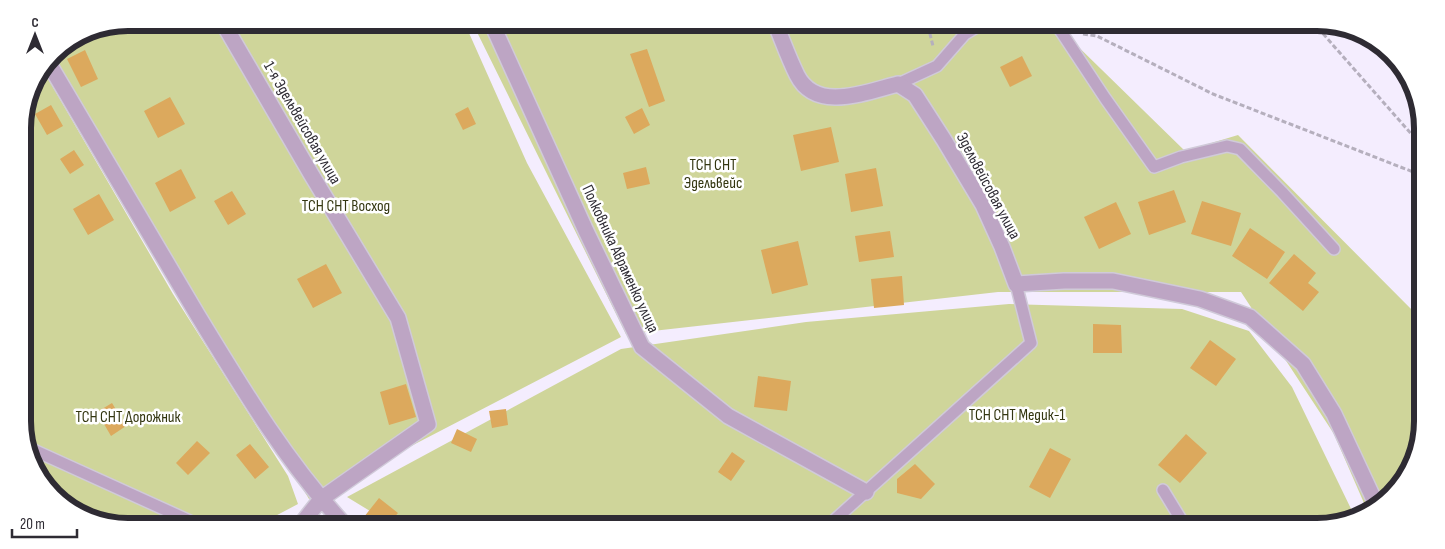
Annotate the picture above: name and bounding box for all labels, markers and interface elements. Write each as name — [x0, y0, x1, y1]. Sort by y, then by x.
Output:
north arrow — [10, 10, 60, 60]
text: С — [31, 14, 39, 31]
street label: 1-я Эдельвейсовая улица — [259, 58, 345, 188]
street label: Эдельвейсовая улица — [952, 129, 1024, 243]
park label: ТСН СНТ Эдельвейс — [684, 156, 742, 193]
street label: Полковника Авраменко улица — [577, 182, 663, 336]
park label: ТСН СНТ Восход — [302, 197, 390, 216]
park label: ТСН СНТ Медик-1 — [969, 406, 1066, 425]
park label: ТСН СНТ Дорожник — [75, 408, 182, 427]
scale bar — [12, 506, 78, 538]
text: 20 m — [20, 515, 45, 534]

